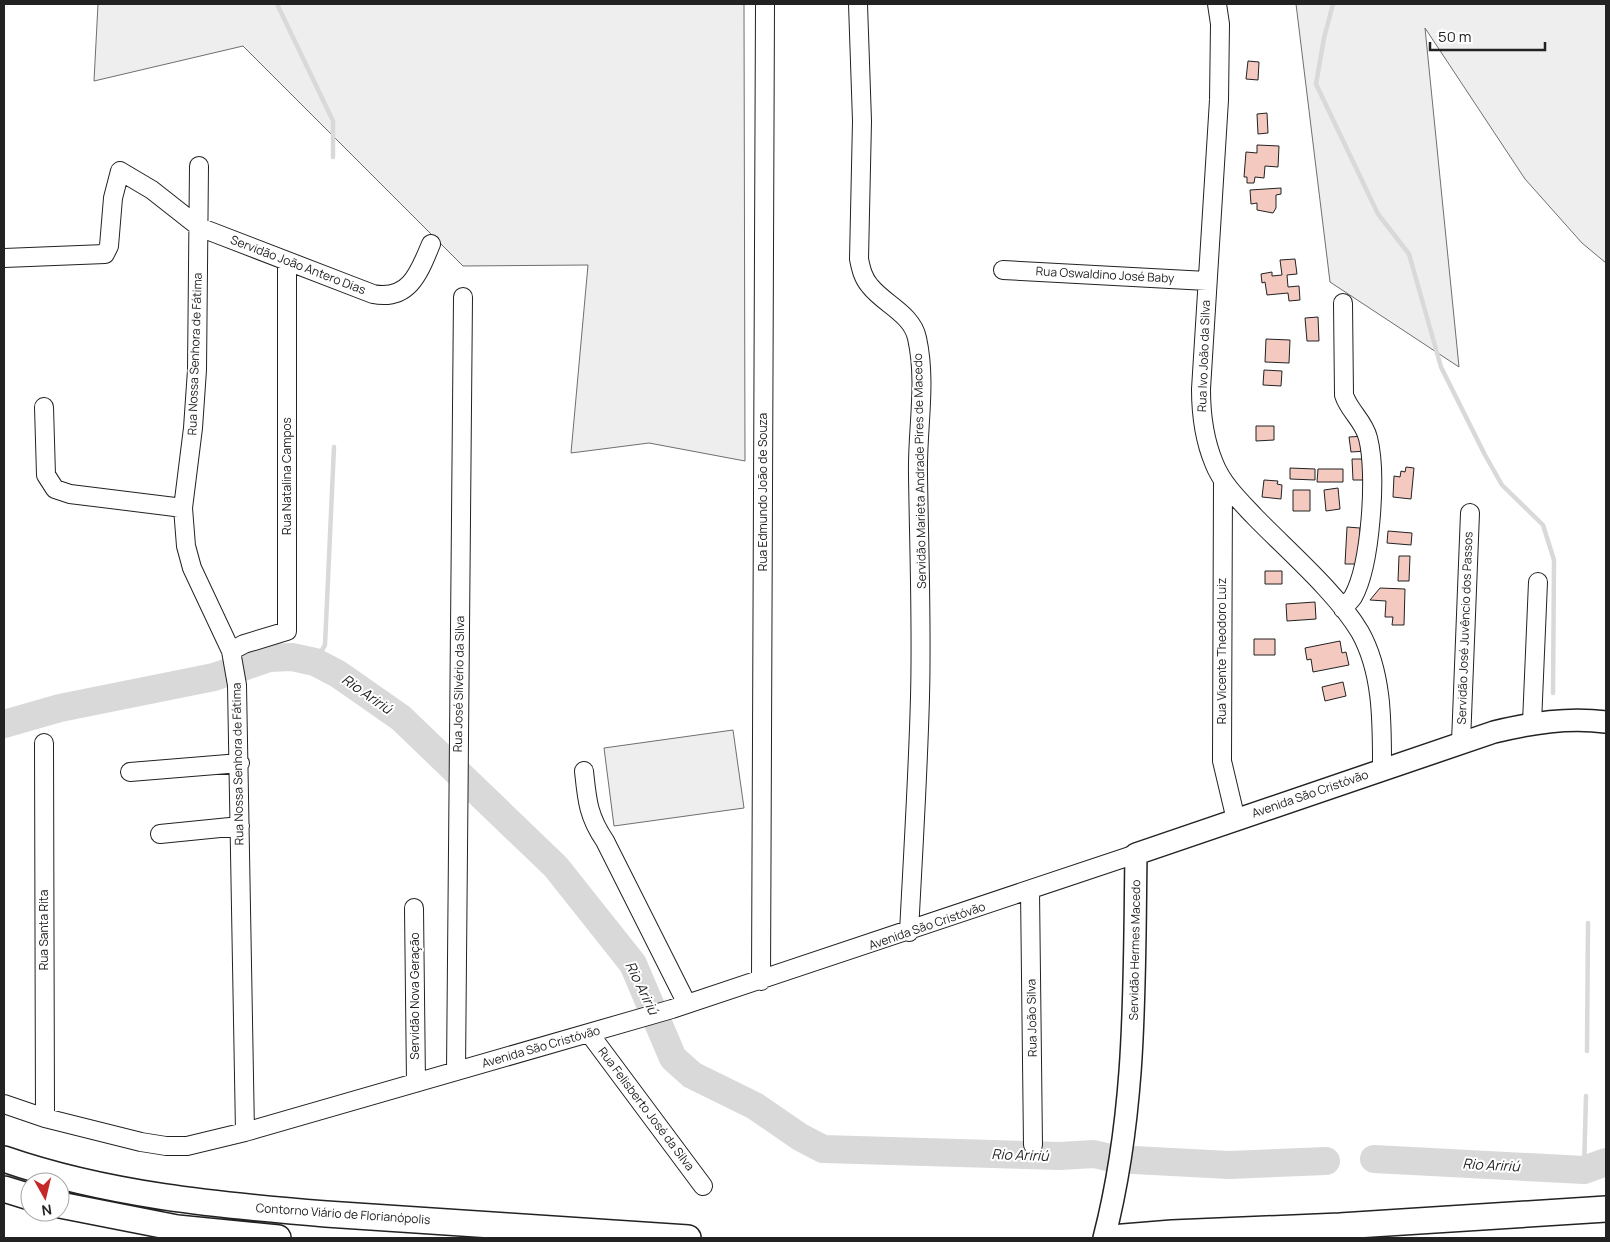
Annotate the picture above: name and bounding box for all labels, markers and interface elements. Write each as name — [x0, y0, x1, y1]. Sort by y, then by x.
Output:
scale bar — [1430, 20, 1545, 52]
text: 50 m — [1438, 26, 1472, 47]
street label: Servidão João Antero Dias — [228, 231, 368, 298]
street label: Rua Oswaldino José Baby — [1035, 262, 1175, 287]
street label: Rua Nossa Senhora de Fátima — [183, 272, 206, 436]
street label: Rua Ivo João da Silva — [1193, 300, 1214, 412]
street label: Servidão Marieta Andrade Pires de Macedo — [909, 353, 930, 589]
street label: Rua Edmundo João de Souza — [754, 413, 771, 571]
street label: Rua Natalina Campos — [278, 417, 295, 535]
street label: Servidão José Juvêncio dos Passos — [1453, 531, 1476, 725]
street label: Rua Vicente Theodoro Luiz — [1213, 578, 1230, 724]
street label: Rua José Silvério da Silva — [449, 616, 468, 752]
water label: Rio Aririú — [338, 669, 397, 719]
street label: Rua Nossa Senhora de Fátima — [228, 682, 247, 846]
street label: Avenida São Cristóvão — [1249, 766, 1370, 821]
street label: Servidão Hermes Macedo — [1125, 879, 1144, 1021]
street label: Rua Santa Rita — [35, 890, 52, 970]
street label: Avenida São Cristóvão — [866, 898, 987, 953]
street label: Servidão Nova Geração — [406, 932, 423, 1060]
water label: Rio Aririú — [621, 958, 664, 1019]
street label: Rua João Silva — [1022, 979, 1041, 1057]
street label: Avenida São Cristóvão — [480, 1021, 602, 1072]
street label: Rua Felisberto José da Silva — [594, 1043, 699, 1174]
water label: Rio Aririú — [991, 1144, 1051, 1165]
water label: Rio Aririú — [1462, 1154, 1522, 1176]
north arrow — [20, 1172, 70, 1222]
street label: Contorno Viário de Florianópolis — [255, 1199, 431, 1228]
text: N — [41, 1200, 53, 1220]

